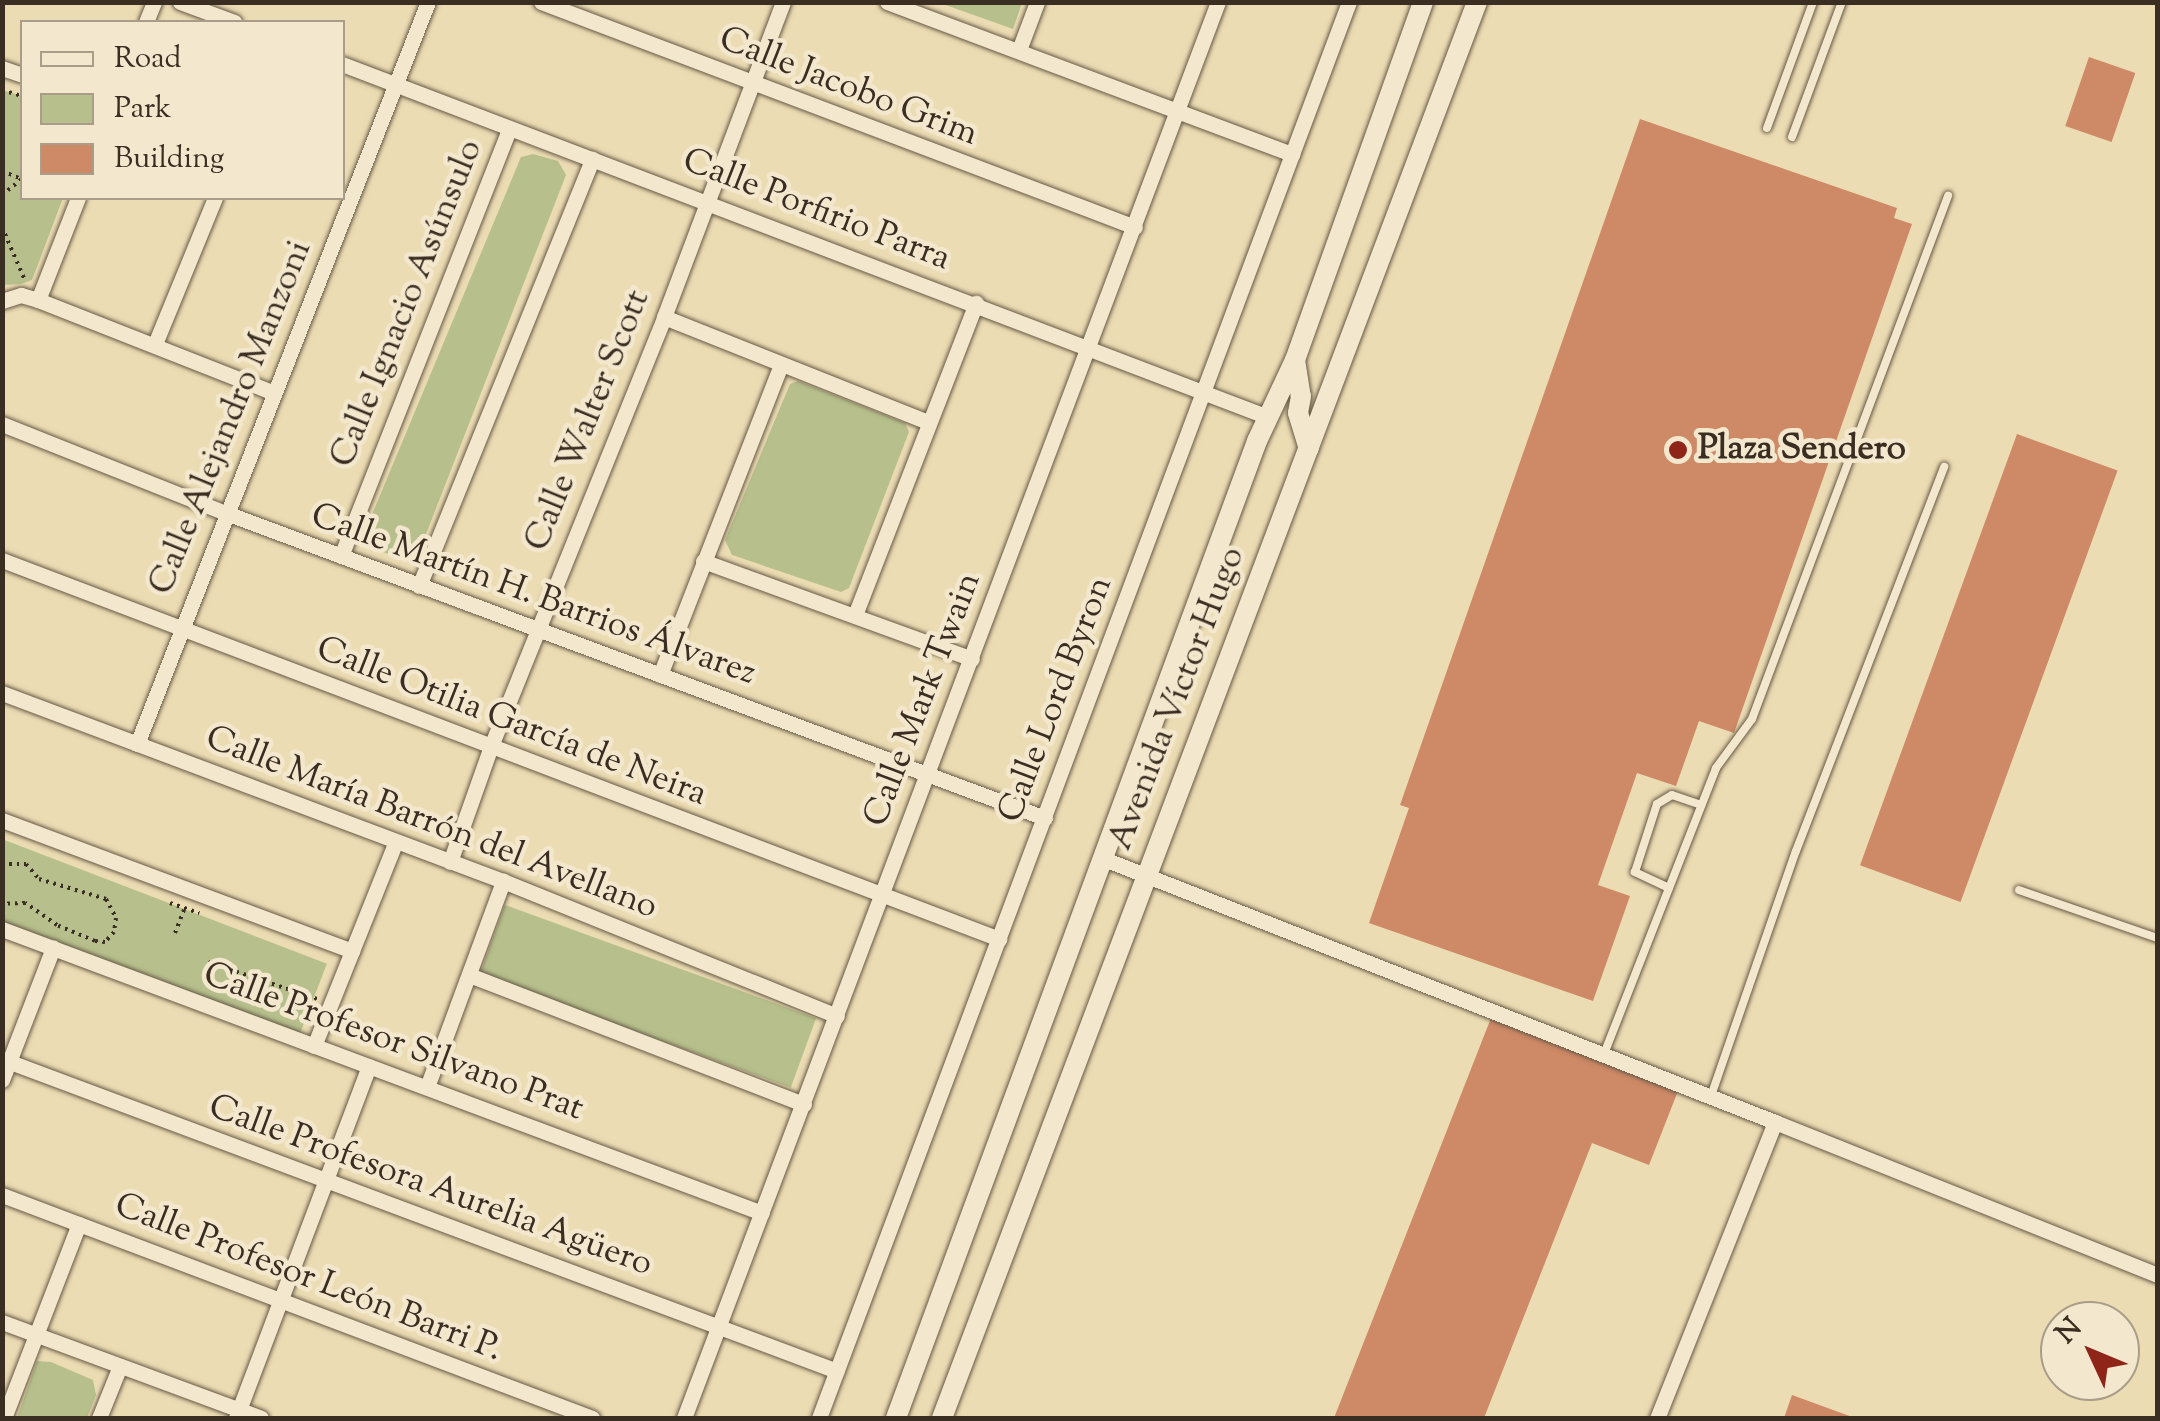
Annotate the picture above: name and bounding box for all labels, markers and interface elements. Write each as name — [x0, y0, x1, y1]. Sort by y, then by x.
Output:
street label: Calle Jacobo Grim — [713, 19, 983, 157]
legend — [20, 20, 345, 200]
text: Road — [114, 38, 181, 81]
text: Park — [114, 88, 171, 131]
street label: Calle Ignacio Asúnsulo — [323, 134, 493, 474]
text: Building — [114, 138, 224, 181]
street label: Calle Porfirio Parra — [676, 141, 956, 281]
street label: Calle Alejandro Manzoni — [142, 235, 322, 601]
street label: Calle Walter Scott — [518, 284, 660, 558]
place label: Plaza Sendero — [1698, 429, 1906, 471]
marker: Plaza Sendero — [1667, 439, 1689, 461]
street label: Calle Martín H. Barrios Álvarez — [305, 496, 761, 696]
street label: Avenida Víctor Hugo — [1101, 542, 1255, 856]
street label: Calle Mark Twain — [856, 567, 992, 833]
street label: Calle Lord Byron — [991, 571, 1123, 829]
street label: Calle Otilia García de Neira — [310, 629, 712, 817]
street label: Calle María Barrón del Avellano — [199, 718, 663, 930]
street label: Calle Profesor Silvano Prat — [197, 955, 589, 1131]
street label: Calle Profesora Aurelia Agüero — [202, 1087, 658, 1287]
street label: Calle Profesor León Barri P. — [108, 1186, 508, 1372]
north arrow — [2040, 1301, 2140, 1401]
text: N — [2048, 1310, 2092, 1353]

